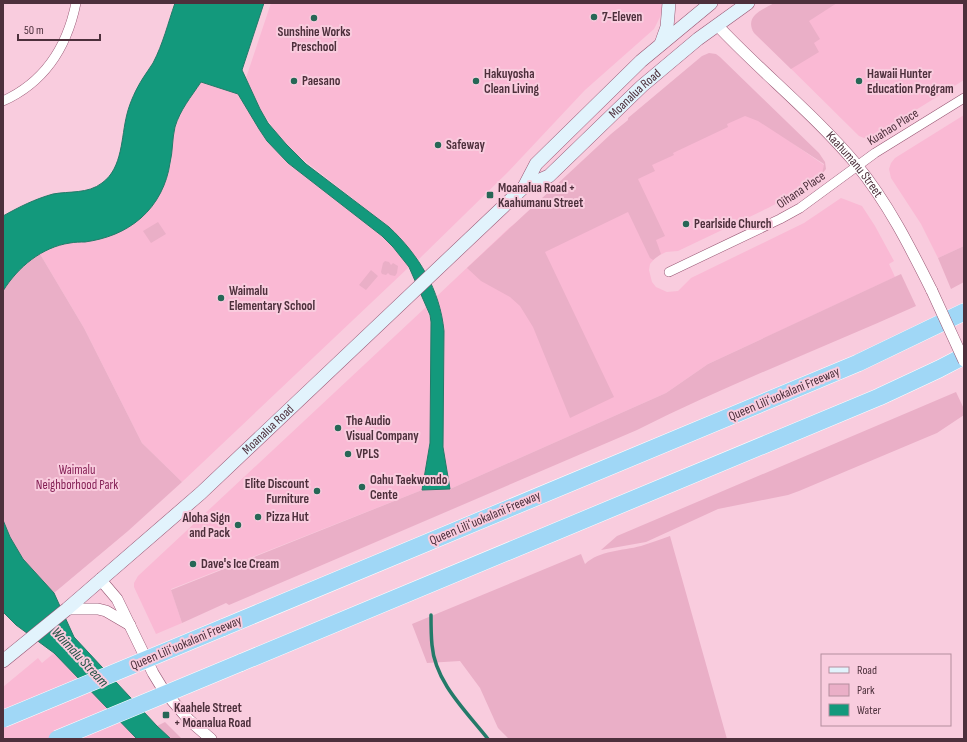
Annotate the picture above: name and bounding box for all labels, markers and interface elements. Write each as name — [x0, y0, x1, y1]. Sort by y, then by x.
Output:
place label: 7-Eleven — [602, 9, 643, 25]
marker: 7-Eleven — [589, 12, 599, 22]
marker: Sunshine Works Preschool — [309, 13, 319, 23]
scale bar — [18, 16, 100, 42]
text: 50 m — [24, 23, 44, 38]
place label: Sunshine Works Preschool — [278, 24, 350, 55]
place label: Hakuyosha Clean Living — [484, 66, 540, 97]
street label: Moanalua Road — [606, 66, 664, 122]
place label: Hawaii Hunter Education Program — [867, 66, 954, 97]
place label: Paesano — [302, 73, 341, 89]
marker: Paesano — [289, 76, 299, 86]
marker: Hakuyosha Clean Living — [471, 76, 481, 86]
marker: Hawaii Hunter Education Program — [854, 76, 864, 86]
street label: Kuahao Place — [864, 105, 922, 149]
street label: Kaahumanu Street — [823, 128, 886, 200]
place label: Safeway — [446, 137, 485, 153]
marker: Safeway — [433, 140, 443, 150]
street label: Oihana Place — [774, 168, 828, 212]
place label: Moanalua Road + Kaahumanu Street — [498, 180, 584, 211]
marker: Moanalua Road + Kaahumanu Street — [485, 190, 495, 200]
place label: Pearlside Church — [694, 216, 772, 232]
marker: Pearlside Church — [681, 219, 691, 229]
place label: Waimalu Elementary School — [229, 283, 316, 314]
marker: Waimalu Elementary School — [216, 293, 226, 303]
street label: Queen Liliʻuokalani Freeway — [726, 363, 842, 425]
street label: Moanalua Road — [239, 401, 297, 458]
place label: The Audio Visual Company — [346, 413, 419, 444]
marker: The Audio Visual Company — [333, 423, 343, 433]
place label: VPLS — [356, 446, 379, 462]
marker: VPLS — [343, 449, 353, 459]
park label: Waimalu Neighborhood Park — [36, 462, 118, 493]
place label: Oahu Taekwondo Cente — [370, 472, 448, 503]
place label: Elite Discount Furniture — [245, 476, 310, 507]
marker: Oahu Taekwondo Cente — [357, 482, 367, 492]
marker: Elite Discount Furniture — [312, 486, 322, 496]
street label: Queen Liliʻuokalani Freeway — [427, 487, 543, 549]
place label: Pizza Hut — [266, 509, 309, 525]
place label: Aloha Sign and Pack — [182, 510, 231, 541]
marker: Pizza Hut — [253, 512, 263, 522]
marker: Aloha Sign and Pack — [233, 520, 243, 530]
place label: Dave's Ice Cream — [201, 556, 279, 572]
marker: Dave's Ice Cream — [188, 559, 198, 569]
street label: Queen Liliʻuokalani Freeway — [128, 612, 244, 674]
water label: Waimalu Stream — [48, 624, 112, 691]
legend — [821, 654, 951, 726]
text: Road — [857, 663, 877, 678]
text: Park — [857, 683, 875, 698]
place label: Kaahele Street + Moanalua Road — [174, 700, 252, 731]
text: Water — [857, 703, 881, 718]
marker: Kaahele Street + Moanalua Road — [161, 710, 171, 720]

